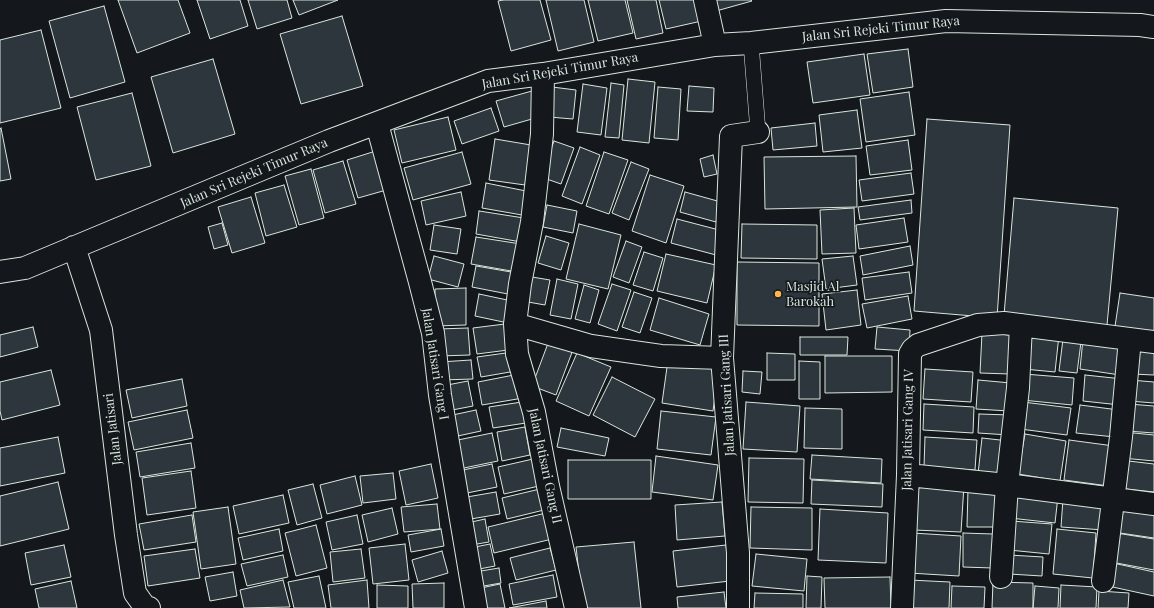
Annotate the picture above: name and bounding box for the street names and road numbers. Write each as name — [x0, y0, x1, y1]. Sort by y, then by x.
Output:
street label: Jalan Sri Rejeki Timur Raya — [801, 13, 961, 45]
street label: Jalan Sri Rejeki Timur Raya — [481, 50, 639, 92]
street label: Jalan Sri Rejeki Timur Raya — [178, 135, 330, 211]
street label: Jalan Jatisari Gang I — [418, 307, 452, 421]
street label: Jalan Jatisari Gang III — [716, 334, 738, 456]
street label: Jalan Jatisari Gang IV — [899, 369, 917, 491]
street label: Jalan Jatisari — [101, 392, 125, 466]
street label: Jalan Jatisari Gang II — [525, 407, 565, 525]

